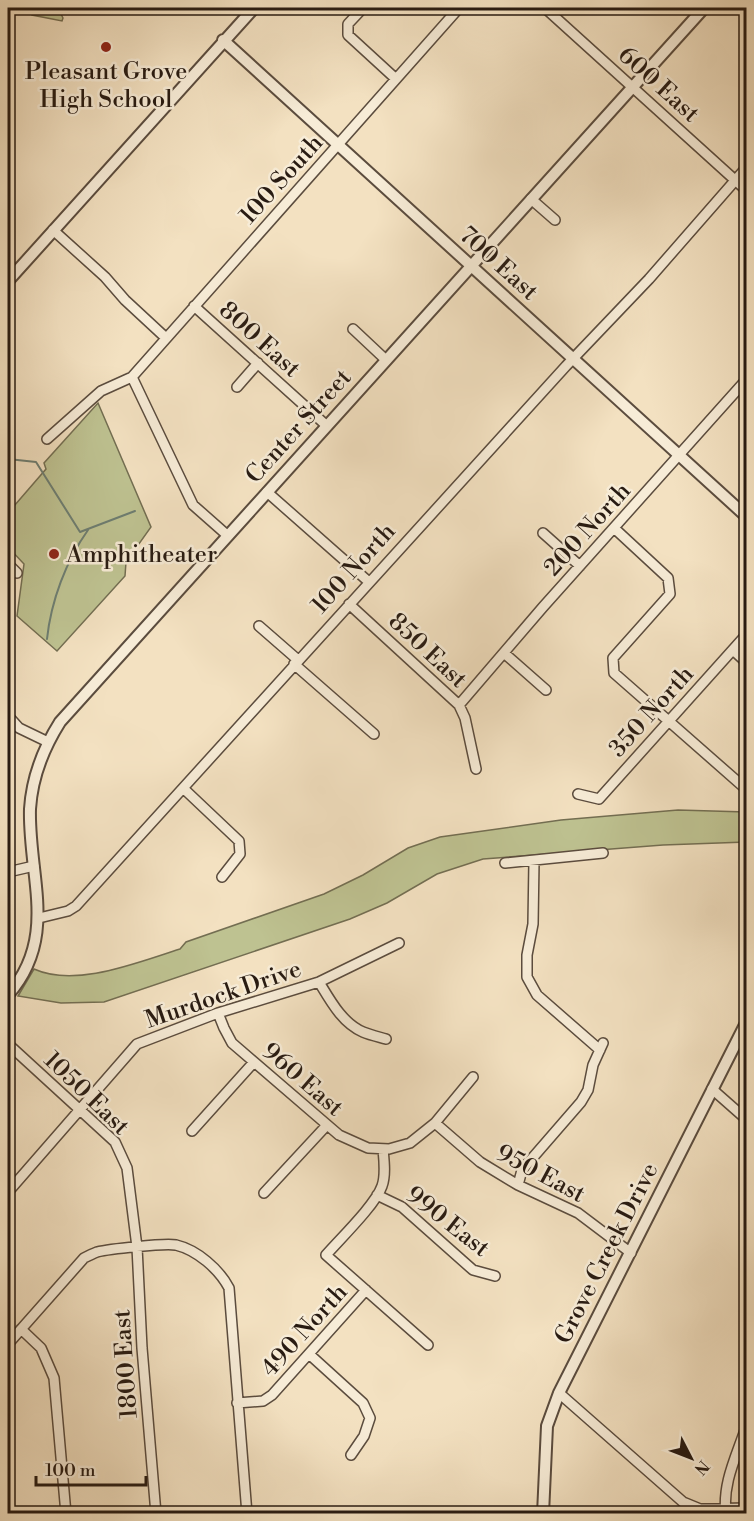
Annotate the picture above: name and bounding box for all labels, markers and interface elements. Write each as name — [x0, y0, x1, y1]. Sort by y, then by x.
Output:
marker: Pleasant Grove High School — [99, 40, 113, 54]
street label: 600 East — [611, 40, 706, 129]
place label: Pleasant Grove High School — [25, 57, 187, 115]
street label: 100 South — [234, 129, 330, 231]
street label: 700 East — [453, 220, 544, 307]
street label: 800 East — [212, 295, 307, 384]
street label: Center Street — [239, 363, 358, 490]
street label: 200 North — [538, 477, 638, 583]
street label: 100 North — [305, 517, 402, 620]
place label: Amphitheater — [65, 540, 217, 570]
marker: Amphitheater — [47, 547, 61, 561]
street label: 850 East — [382, 607, 473, 695]
street label: 350 North — [603, 660, 701, 764]
street label: Murdock Drive — [141, 954, 305, 1036]
street label: 960 East — [256, 1036, 349, 1124]
street label: 1050 East — [37, 1046, 136, 1142]
street label: 950 East — [491, 1138, 591, 1210]
street label: Grove Creek Drive — [548, 1158, 665, 1349]
street label: 990 East — [400, 1180, 496, 1264]
street label: 490 North — [255, 1278, 354, 1383]
street label: 1800 East — [107, 1308, 145, 1419]
north arrow — [661, 1428, 721, 1488]
scale bar — [36, 1449, 146, 1487]
text: N — [690, 1456, 713, 1479]
text: 100 m — [45, 1459, 96, 1482]

